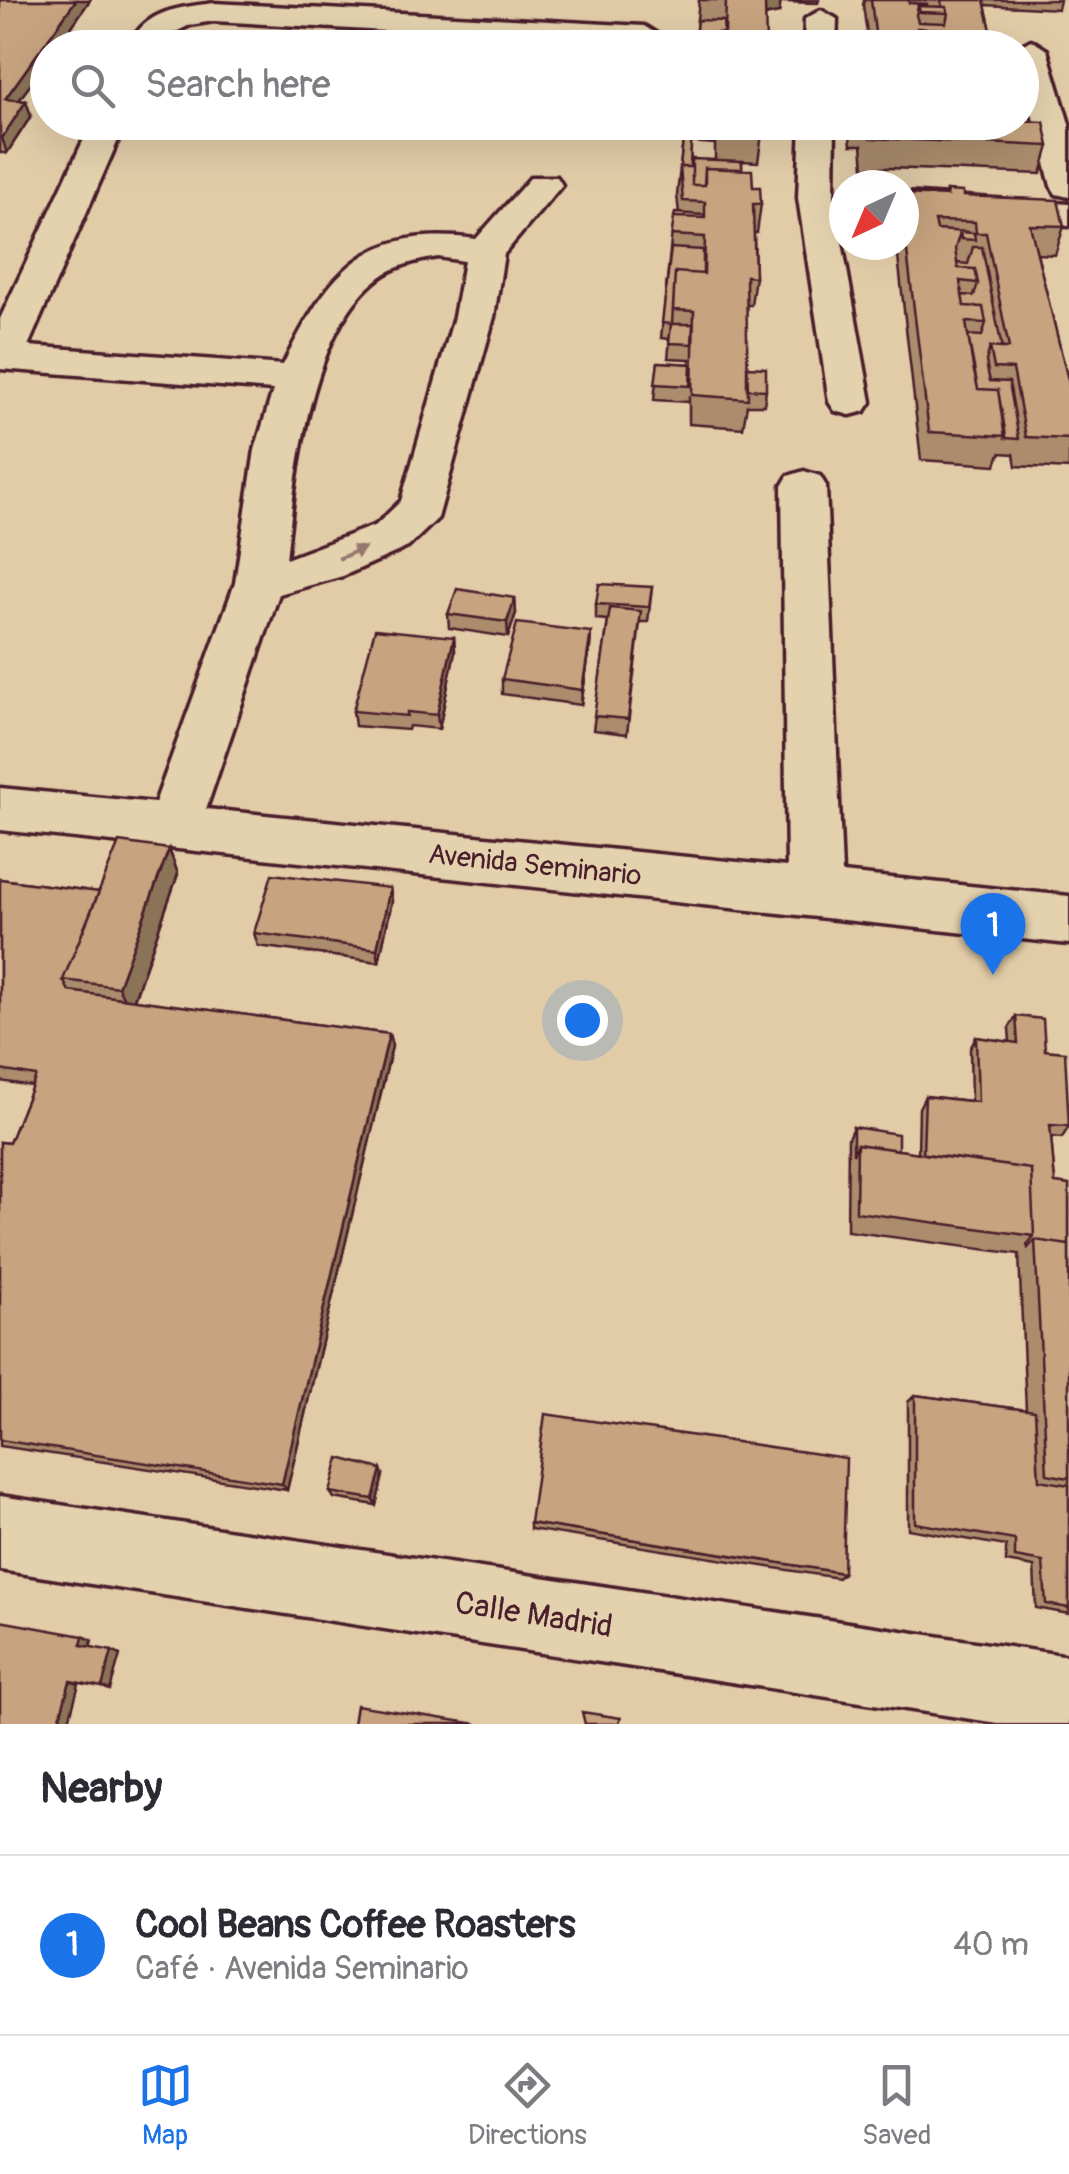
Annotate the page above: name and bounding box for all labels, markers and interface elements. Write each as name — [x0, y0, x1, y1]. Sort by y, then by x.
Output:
search box — [30, 30, 1039, 140]
icon: search — [65, 58, 120, 113]
text: Search here — [145, 61, 331, 109]
north arrow — [829, 170, 919, 260]
one-way arrow — [337, 545, 367, 561]
street label: Avenida Seminario — [426, 837, 643, 894]
pin: 1 — [960, 892, 1026, 975]
your location — [557, 995, 608, 1046]
street label: Calle Madrid — [452, 1583, 615, 1647]
text: Nearby — [40, 1763, 162, 1815]
text: Cool Beans Coffee Roasters — [135, 1901, 575, 1949]
text: 1 — [66, 1925, 79, 1965]
text: 40 m — [953, 1925, 1029, 1965]
text: Café · Avenida Seminario — [135, 1949, 469, 1989]
tab: Map — [138, 2058, 193, 2153]
tab: Directions — [468, 2058, 587, 2153]
tab: Saved — [862, 2058, 931, 2153]

